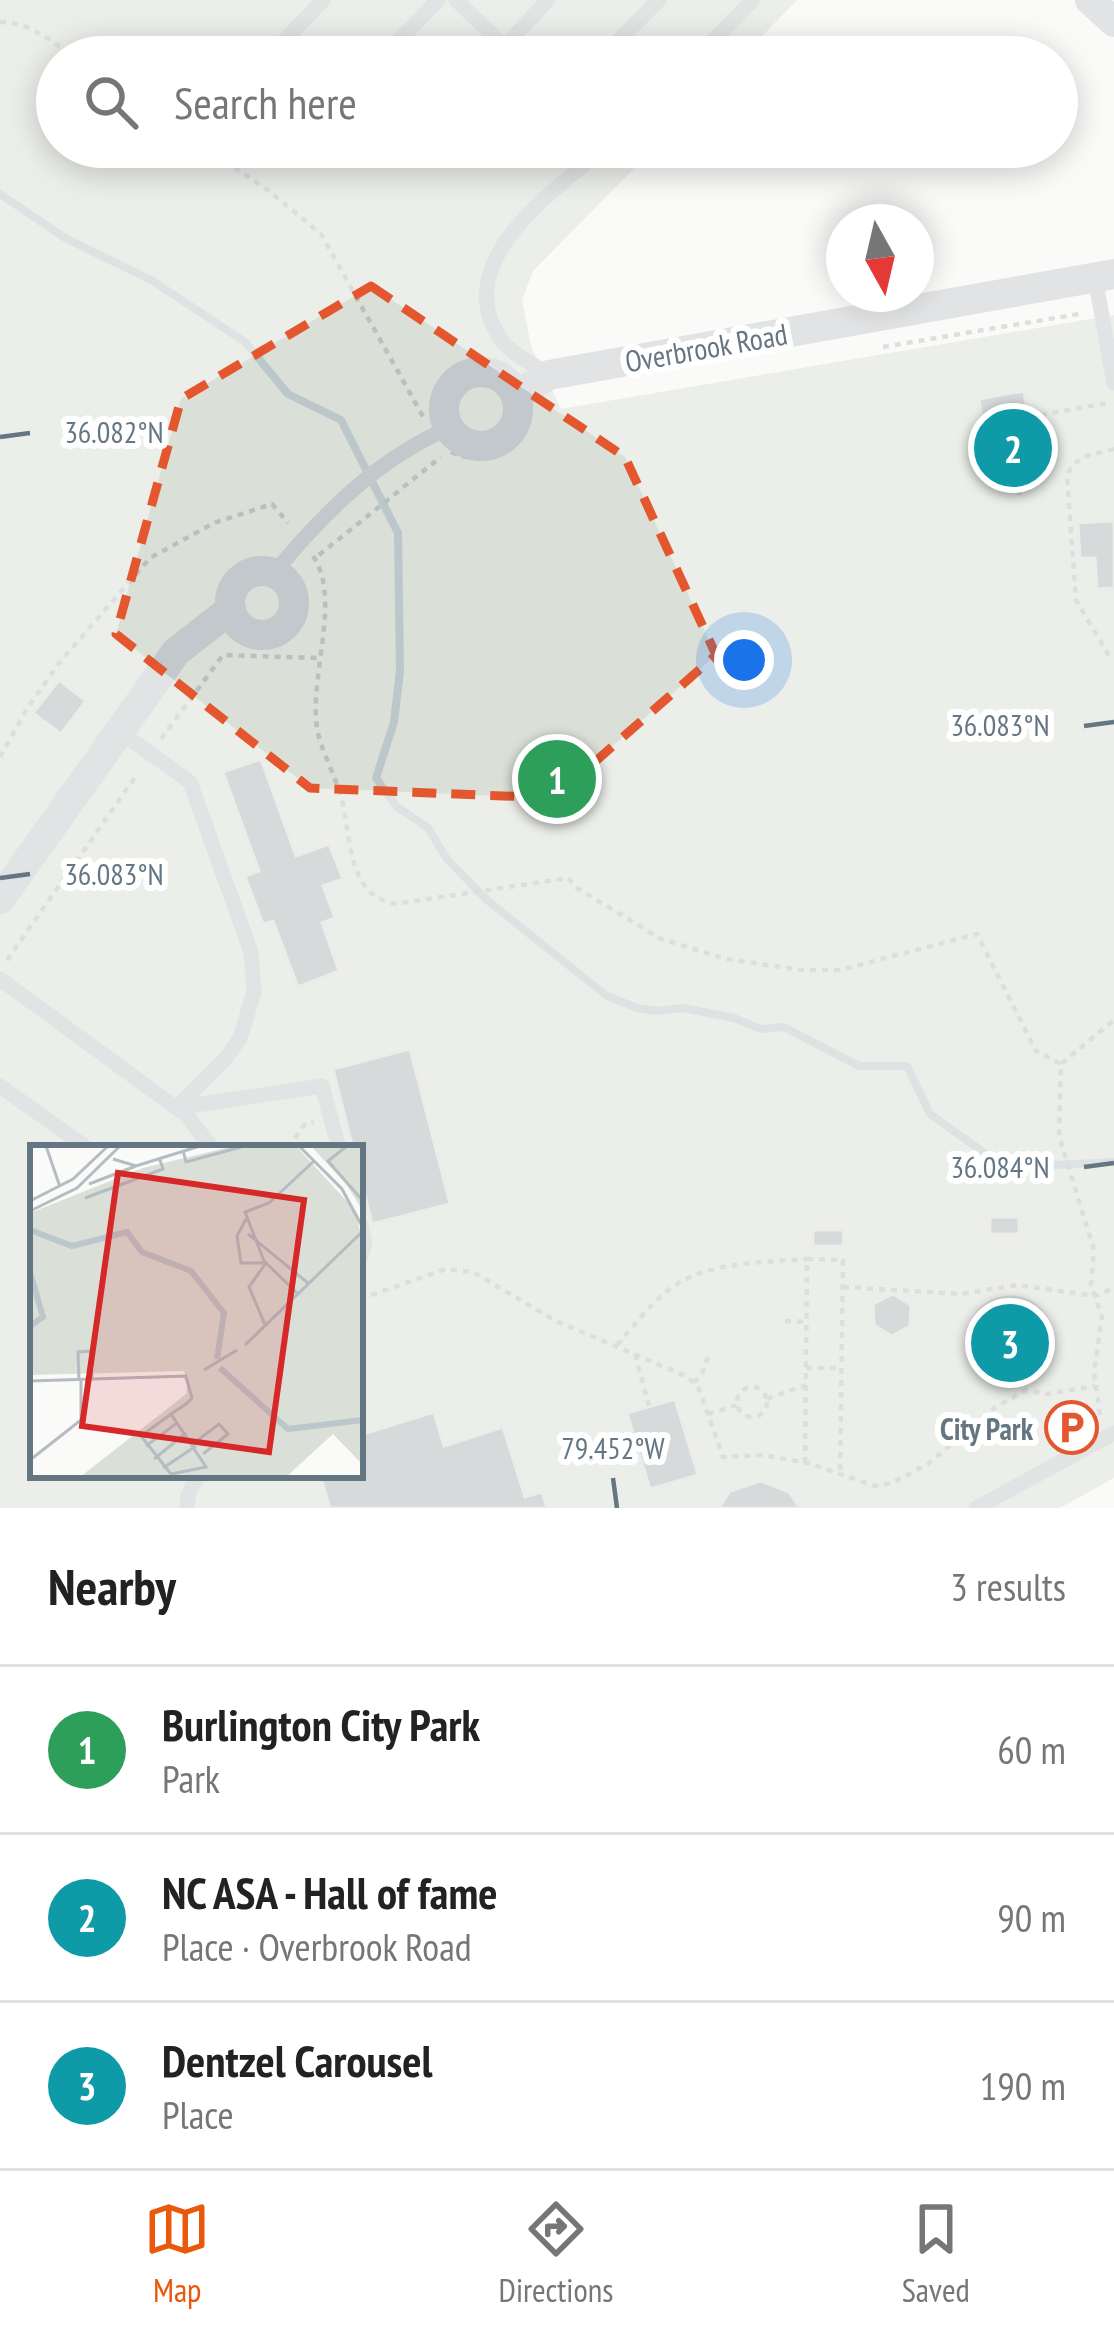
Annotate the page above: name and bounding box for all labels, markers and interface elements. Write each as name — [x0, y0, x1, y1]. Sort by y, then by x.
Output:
search box — [36, 36, 1078, 168]
icon: search — [78, 69, 144, 135]
text: Search here — [174, 73, 357, 131]
north arrow — [826, 204, 934, 312]
street label: Overbrook Road — [622, 314, 790, 380]
pin: 2 — [974, 403, 1052, 493]
text: 36.082°N — [64, 412, 164, 451]
your location — [714, 630, 774, 690]
text: 36.083°N — [950, 705, 1050, 744]
pin: 1 — [518, 734, 596, 824]
text: 36.083°N — [64, 854, 164, 893]
inset map — [30, 1145, 363, 1478]
text: 36.084°N — [950, 1147, 1050, 1186]
pin: 3 — [971, 1298, 1049, 1388]
parking icon: City Park — [1044, 1400, 1100, 1456]
place label: City Park — [940, 1409, 1034, 1448]
text: 79.452°W — [561, 1428, 665, 1467]
text: Nearby — [48, 1553, 176, 1619]
text: 3 results — [950, 1561, 1066, 1612]
text: Burlington City Park — [162, 1695, 480, 1753]
text: 1 — [78, 1724, 96, 1775]
text: 60 m — [997, 1724, 1066, 1775]
text: Park — [162, 1753, 220, 1804]
text: NC ASA - Hall of fame — [162, 1863, 498, 1921]
text: 2 — [78, 1892, 96, 1943]
text: 90 m — [997, 1892, 1066, 1943]
text: Place · Overbrook Road — [162, 1921, 472, 1972]
text: Dentzel Carousel — [162, 2031, 432, 2089]
text: 3 — [78, 2060, 96, 2111]
text: 190 m — [980, 2060, 1066, 2111]
text: Place — [162, 2089, 234, 2140]
tab: Map — [144, 2196, 210, 2311]
tab: Directions — [499, 2196, 613, 2311]
tab: Saved — [902, 2196, 970, 2311]

